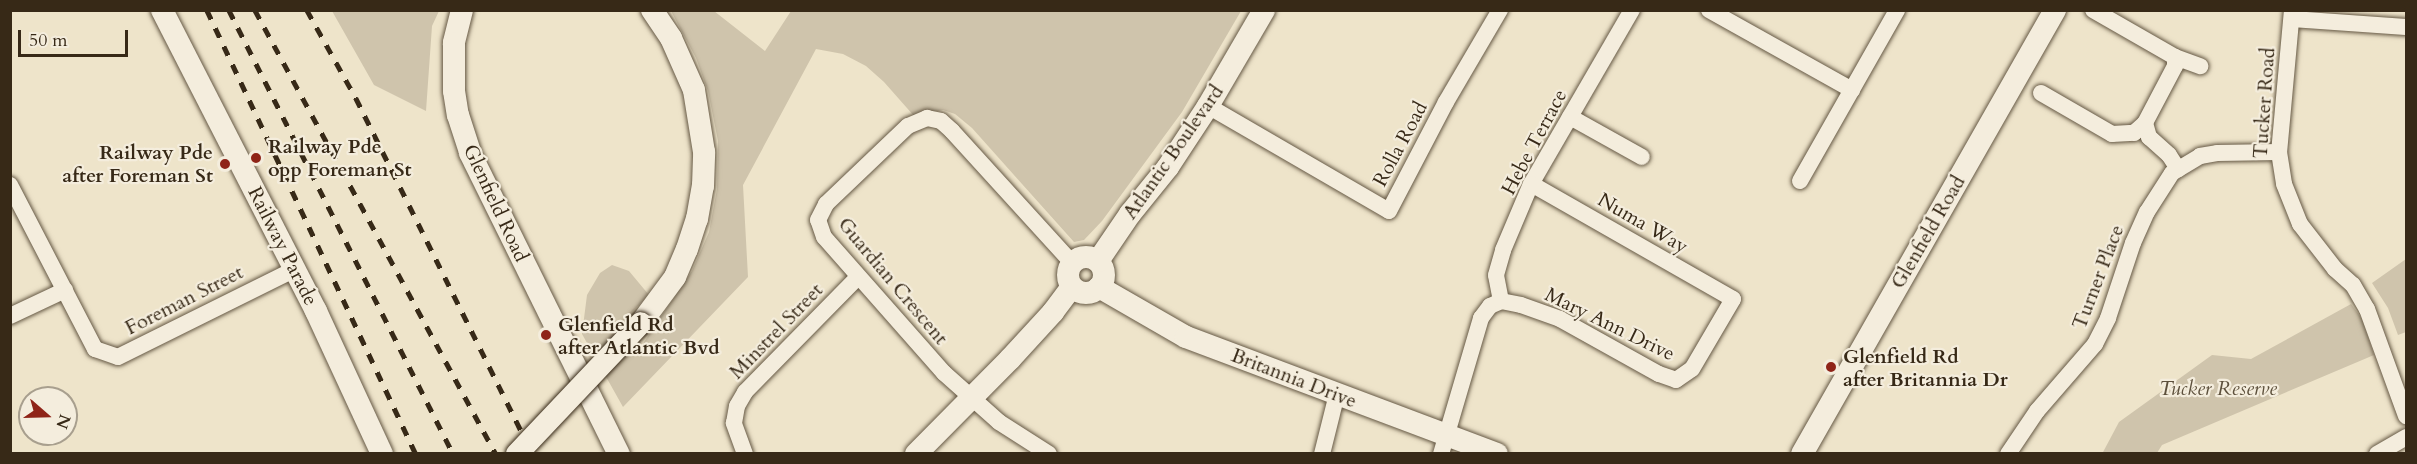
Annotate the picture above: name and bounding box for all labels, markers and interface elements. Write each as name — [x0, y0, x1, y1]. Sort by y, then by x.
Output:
scale bar — [21, 18, 130, 56]
text: 50 m — [29, 28, 68, 53]
street label: Tucker Road — [2248, 47, 2280, 159]
street label: Atlantic Boulevard — [1118, 80, 1228, 224]
street label: Hebe Terrace — [1496, 85, 1572, 199]
street label: Rolla Road — [1368, 97, 1432, 191]
place label: Railway Pde opp Foreman St — [268, 134, 412, 181]
place label: Railway Pde after Foreman St — [62, 140, 213, 187]
street label: Glenfield Road — [458, 140, 534, 266]
marker: Railway Pde opp Foreman St — [249, 151, 263, 165]
marker: Railway Pde after Foreman St — [218, 157, 232, 171]
street label: Glenfield Road — [1886, 171, 1970, 293]
street label: Railway Parade — [243, 183, 323, 309]
street label: Numa Way — [1594, 188, 1692, 258]
street label: Guardian Crescent — [833, 213, 953, 349]
street label: Turner Place — [2067, 221, 2129, 333]
street label: Foreman Street — [121, 260, 247, 340]
street label: Minstrel Street — [724, 278, 828, 384]
street label: Mary Ann Drive — [1541, 282, 1679, 366]
place label: Glenfield Rd after Atlantic Bvd — [558, 312, 720, 359]
marker: Glenfield Rd after Atlantic Bvd — [539, 328, 553, 342]
street label: Britannia Drive — [1228, 343, 1360, 413]
place label: Glenfield Rd after Britannia Dr — [1843, 344, 2008, 391]
marker: Glenfield Rd after Britannia Dr — [1824, 360, 1838, 374]
park label: Tucker Reserve — [2159, 376, 2277, 400]
north arrow — [18, 386, 78, 446]
text: N — [50, 411, 76, 432]

